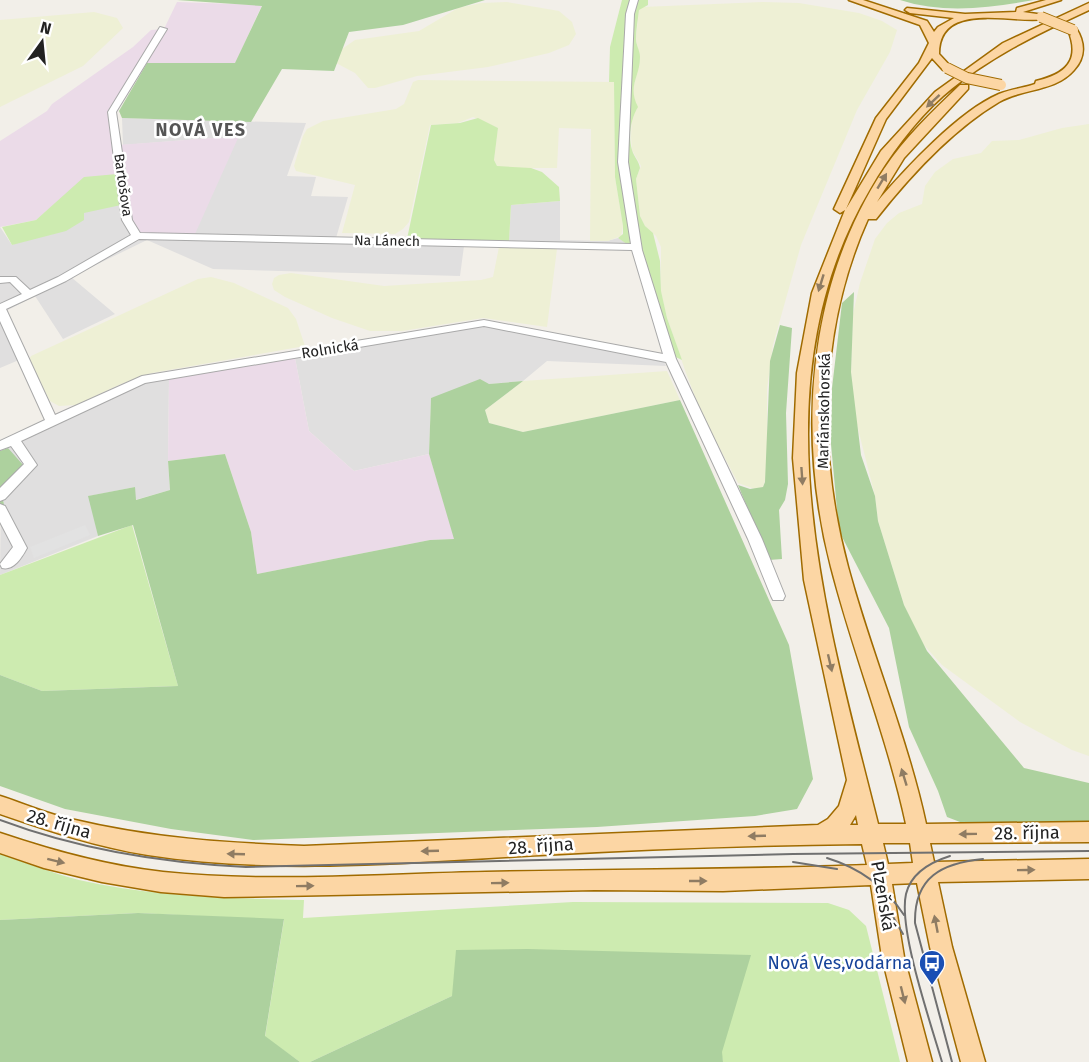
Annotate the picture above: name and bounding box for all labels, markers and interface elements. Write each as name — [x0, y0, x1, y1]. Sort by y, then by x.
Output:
north arrow — [12, 12, 72, 72]
text: N — [38, 17, 53, 39]
one-way arrow — [925, 94, 940, 108]
district label: NOVÁ VES — [156, 118, 246, 141]
street label: Bartošova — [110, 152, 136, 218]
one-way arrow — [877, 173, 888, 189]
street label: Na Lánech — [354, 232, 420, 250]
one-way arrow — [816, 274, 825, 292]
street label: Rolnická — [300, 336, 360, 362]
street label: Mariánskohorská — [814, 353, 834, 469]
one-way arrow — [797, 466, 806, 485]
one-way arrow — [826, 654, 835, 673]
one-way arrow — [899, 768, 908, 786]
street label: 28. října — [24, 804, 94, 844]
street label: 28. října — [994, 821, 1060, 845]
one-way arrow — [958, 829, 977, 839]
one-way arrow — [748, 831, 767, 841]
street label: 28. října — [508, 833, 574, 859]
one-way arrow — [421, 846, 440, 855]
one-way arrow — [226, 849, 245, 859]
one-way arrow — [47, 857, 65, 866]
street label: Plzeňská — [866, 859, 900, 933]
one-way arrow — [1017, 865, 1036, 874]
one-way arrow — [689, 876, 708, 886]
one-way arrow — [491, 878, 510, 887]
one-way arrow — [296, 881, 315, 891]
one-way arrow — [931, 915, 940, 934]
bus stop icon: Nová Ves,vodárna — [917, 948, 947, 986]
place label: Nová Ves,vodárna — [768, 952, 912, 974]
one-way arrow — [899, 986, 908, 1004]

